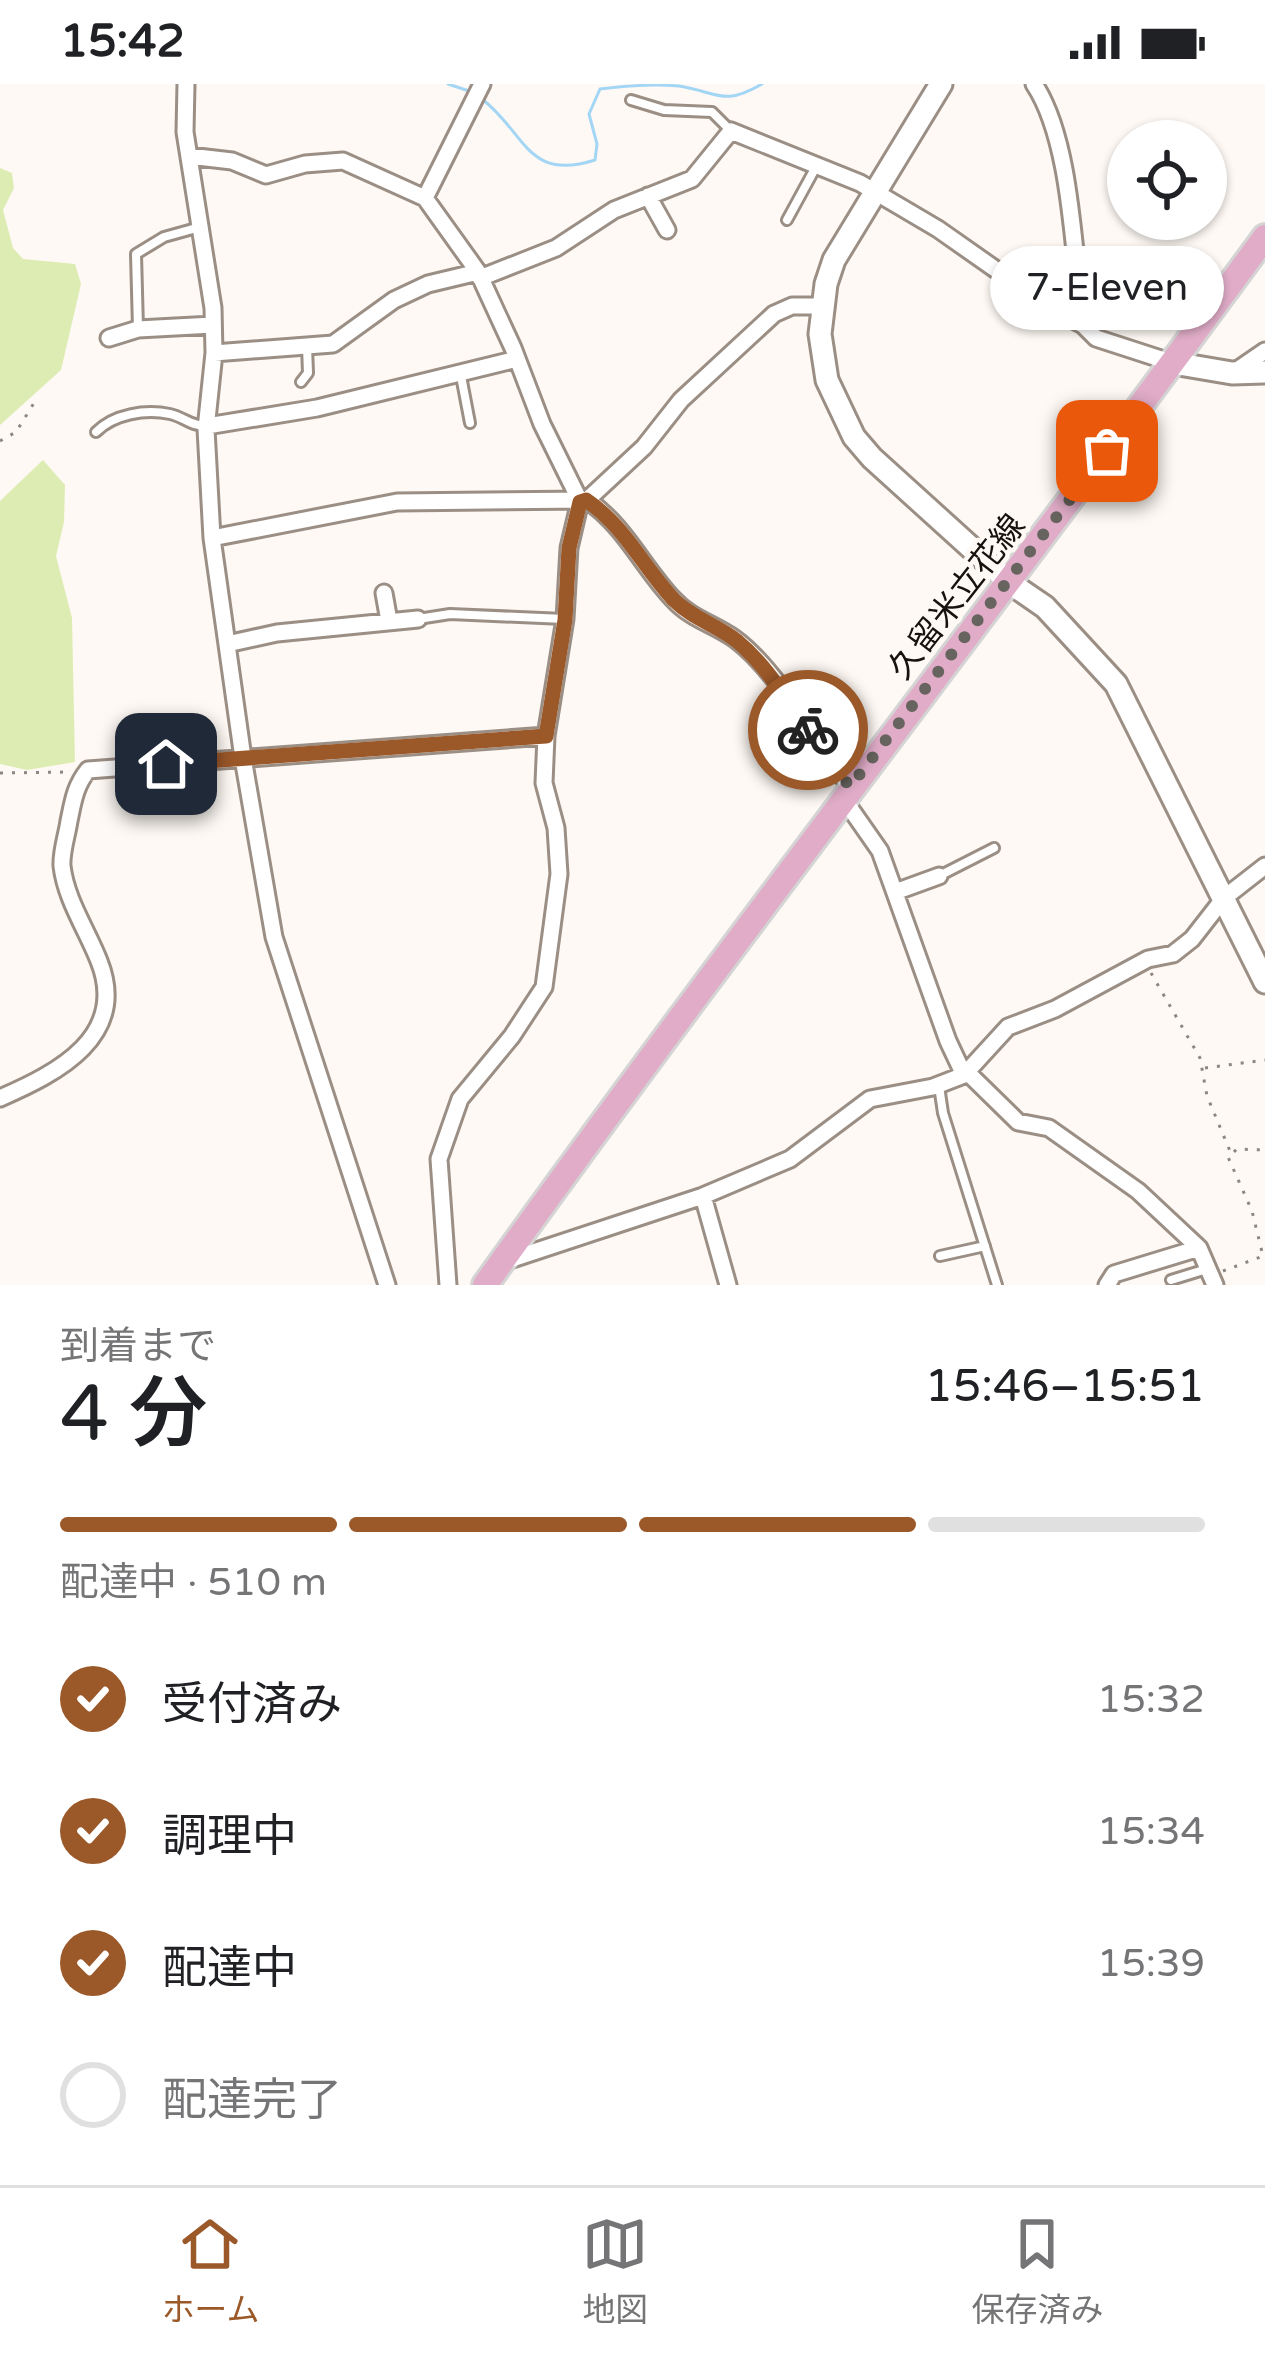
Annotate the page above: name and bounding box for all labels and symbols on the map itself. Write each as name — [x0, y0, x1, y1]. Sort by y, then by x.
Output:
callout: 7-Eleven — [990, 247, 1224, 331]
pin — [1056, 400, 1158, 502]
street label: 久留米立花線 — [881, 507, 1033, 687]
courier — [748, 670, 868, 790]
pin — [115, 713, 217, 815]

